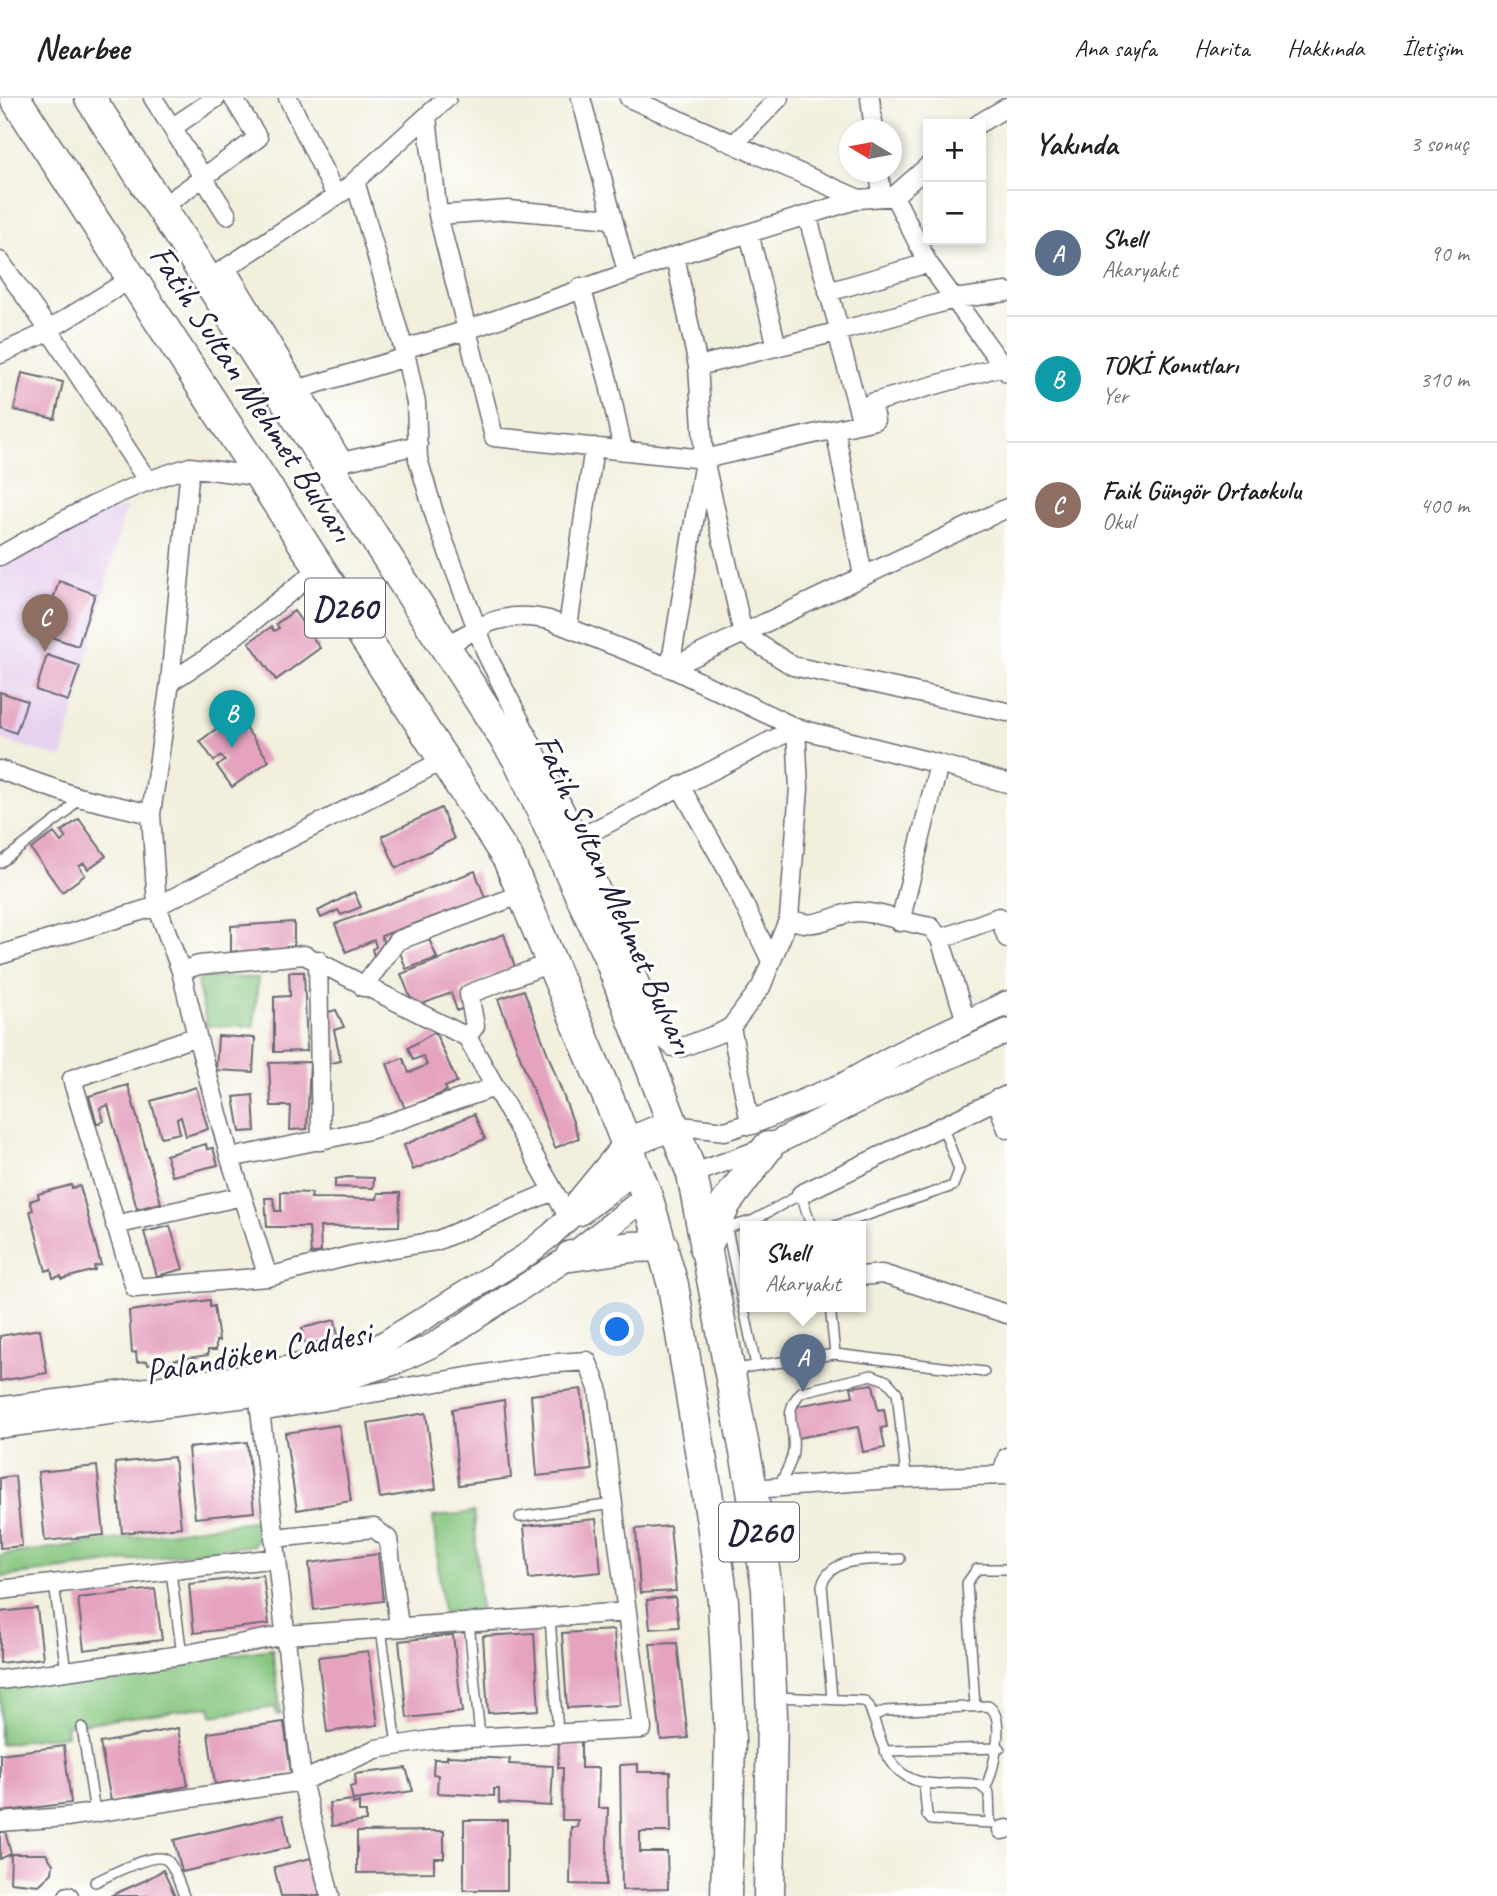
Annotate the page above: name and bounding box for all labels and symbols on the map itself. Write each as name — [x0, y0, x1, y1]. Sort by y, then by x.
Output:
north arrow — [839, 119, 902, 182]
street label: Fatih Sultan Mehmet Bulvarı — [139, 236, 366, 551]
road number: D260 — [305, 579, 385, 638]
pin: C — [22, 594, 68, 652]
pin: B — [209, 690, 255, 748]
street label: Fatih Sultan Mehmet Bulvarı — [524, 727, 706, 1062]
street label: Palandöken Caddesi — [142, 1309, 379, 1394]
your location — [600, 1312, 634, 1346]
pin: A — [780, 1334, 826, 1392]
road number: D260 — [719, 1502, 799, 1562]

